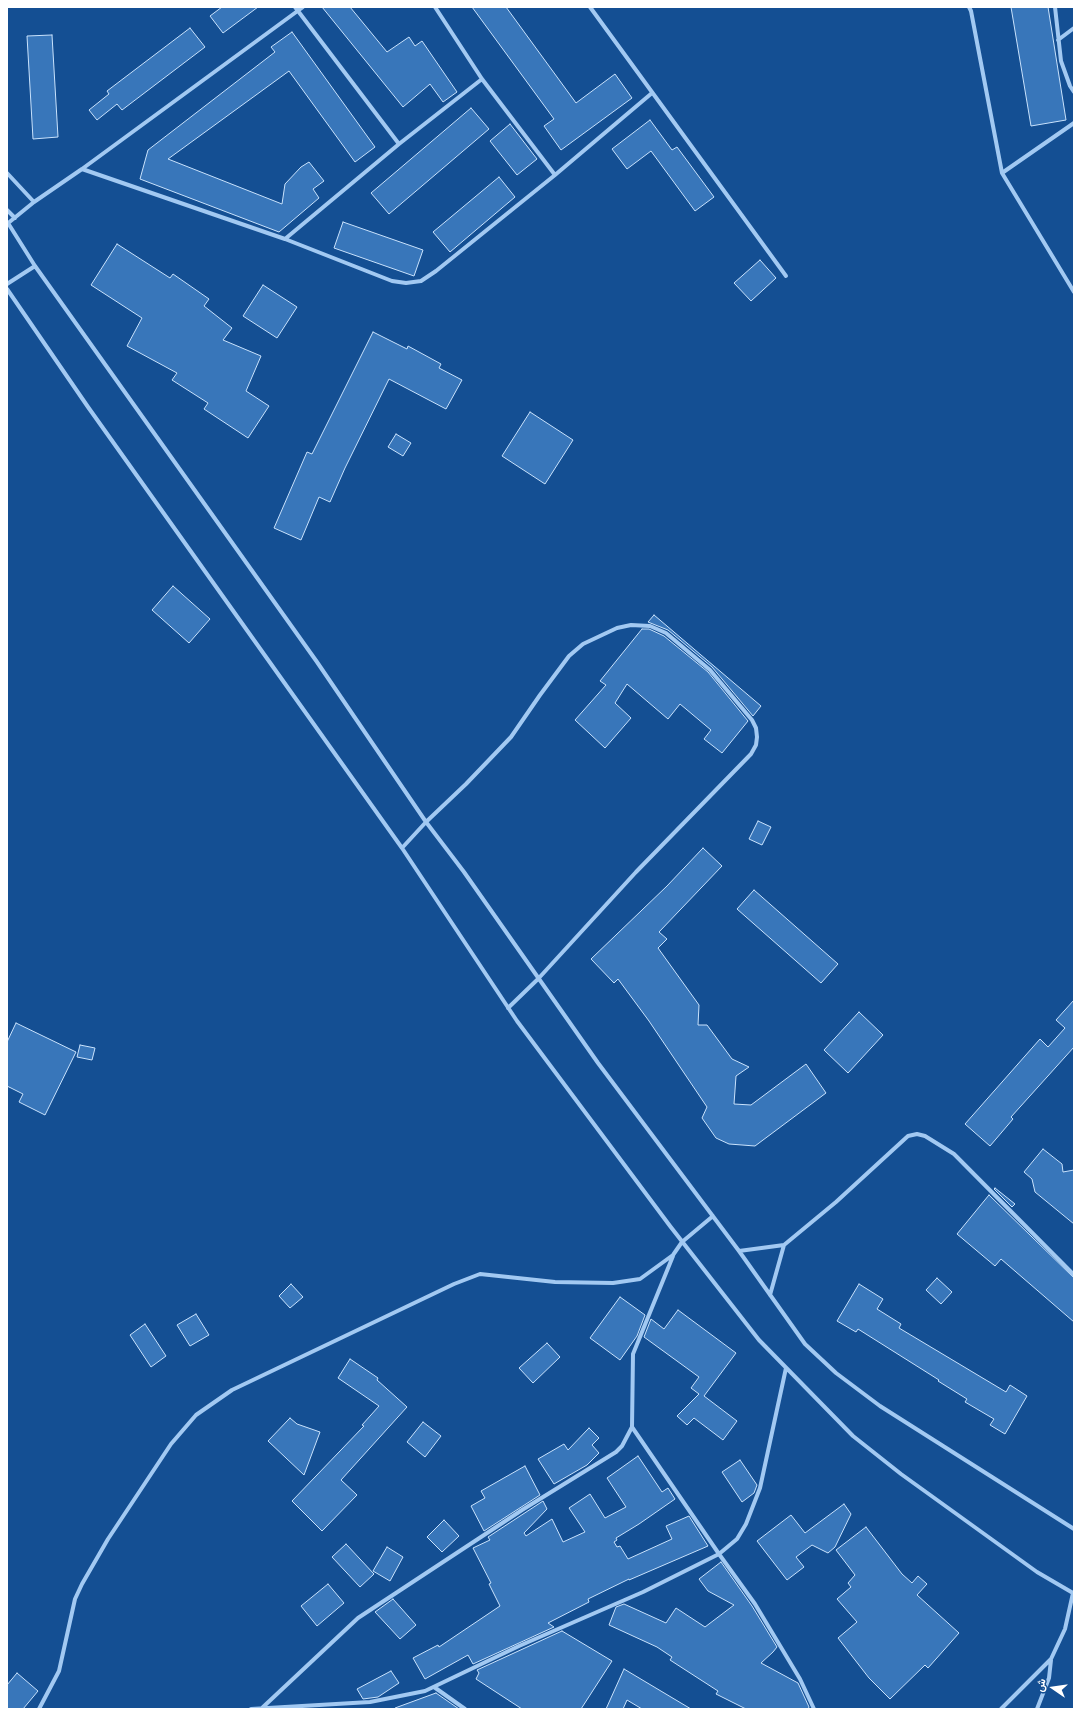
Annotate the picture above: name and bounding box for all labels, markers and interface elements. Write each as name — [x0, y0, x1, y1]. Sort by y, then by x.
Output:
north arrow — [1033, 1668, 1073, 1708]
text: ش — [1033, 1677, 1049, 1693]

